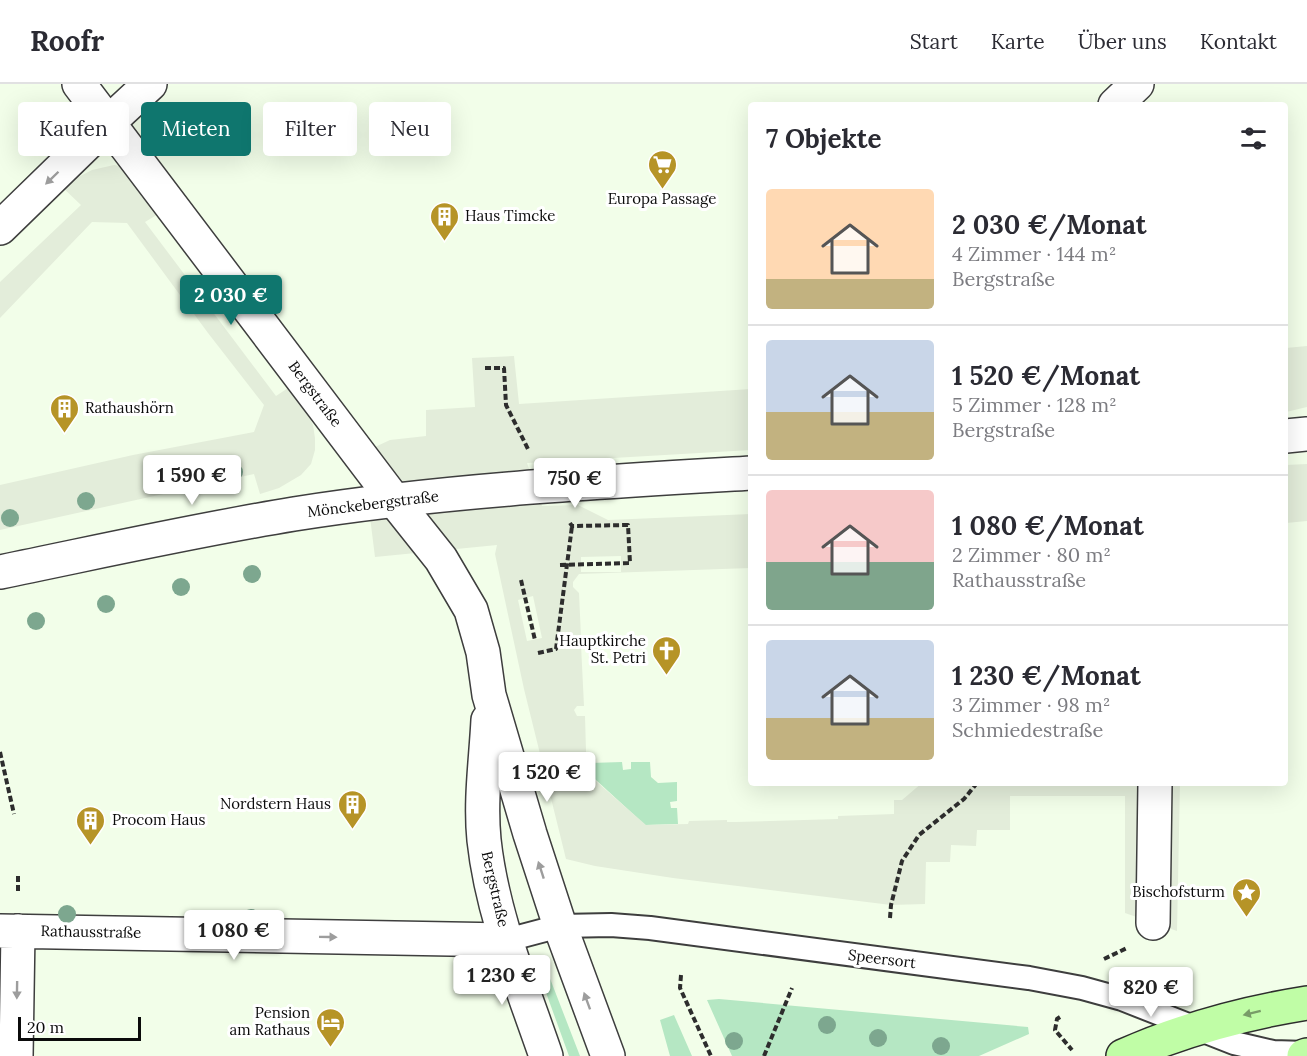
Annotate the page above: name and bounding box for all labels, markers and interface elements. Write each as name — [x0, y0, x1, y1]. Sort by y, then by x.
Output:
text: Roofr — [30, 23, 104, 59]
text: Start — [910, 28, 958, 55]
text: Karte — [991, 28, 1045, 55]
text: Über uns — [1078, 28, 1167, 55]
text: Kontakt — [1200, 28, 1277, 55]
chip: Kaufen — [18, 102, 129, 156]
chip: Mieten — [141, 102, 251, 156]
chip: Filter — [263, 102, 357, 156]
chip: Neu — [369, 102, 451, 156]
text: 7 Objekte — [766, 122, 882, 155]
icon: filters — [1237, 122, 1270, 155]
supermarket icon: Europa Passage — [646, 148, 678, 190]
one-way arrow — [45, 170, 59, 184]
place label: Europa Passage — [608, 189, 716, 208]
building icon: Haus Timcke — [428, 200, 460, 242]
place label: Haus Timcke — [465, 206, 555, 225]
text: 2 030 €/Monat — [952, 208, 1147, 241]
icon: home — [814, 213, 886, 285]
text: 4 Zimmer · 144 m² — [952, 241, 1116, 266]
text: Bergstraße — [952, 266, 1055, 291]
pin: 2 030 € — [176, 275, 286, 326]
text: 2 030 € — [194, 282, 268, 307]
street label: Bergstraße — [285, 357, 346, 430]
text: 1 520 €/Monat — [952, 359, 1140, 392]
icon: home — [814, 364, 886, 436]
building icon: Rathaushörn — [48, 392, 80, 434]
text: 5 Zimmer · 128 m² — [952, 392, 1117, 417]
place label: Rathaushörn — [85, 398, 174, 417]
text: Bergstraße — [952, 417, 1055, 442]
pin: 1 590 € — [137, 455, 247, 506]
pin: 750 € — [533, 458, 617, 509]
text: 1 590 € — [157, 462, 227, 487]
text: 750 € — [548, 465, 602, 490]
street label: Mönckebergstraße — [306, 486, 440, 521]
text: 1 080 €/Monat — [952, 509, 1144, 542]
icon: home — [814, 514, 886, 586]
text: 2 Zimmer · 80 m² — [952, 542, 1111, 567]
text: Rathausstraße — [952, 567, 1086, 592]
place label: Hauptkirche St. Petri — [559, 631, 646, 667]
church icon: Hauptkirche St. Petri — [651, 634, 683, 676]
text: 1 230 €/Monat — [952, 659, 1141, 692]
icon: home — [814, 664, 886, 736]
text: 3 Zimmer · 98 m² — [952, 692, 1111, 717]
text: Schmiedestraße — [952, 717, 1103, 742]
pin: 1 520 € — [492, 752, 602, 803]
text: 1 520 € — [513, 759, 582, 784]
building icon: Nordstern Haus — [336, 788, 368, 830]
place label: Nordstern Haus — [220, 794, 331, 813]
building icon: Procom Haus — [75, 804, 107, 846]
place label: Procom Haus — [112, 810, 205, 829]
street label: Bergstraße — [478, 849, 513, 929]
one-way arrow — [536, 861, 546, 879]
place icon: Bischofsturm — [1230, 876, 1262, 918]
place label: Bischofsturm — [1132, 882, 1225, 901]
pin: 1 080 € — [179, 910, 289, 961]
text: 1 080 € — [198, 917, 270, 942]
street label: Rathausstraße — [41, 921, 141, 942]
one-way arrow — [319, 932, 338, 942]
street label: Speersort — [847, 945, 917, 972]
pin: 1 230 € — [447, 955, 557, 1006]
text: 1 230 € — [467, 962, 537, 987]
pin: 820 € — [1109, 967, 1193, 1018]
text: 820 € — [1123, 974, 1179, 999]
one-way arrow — [12, 980, 22, 999]
one-way arrow — [582, 992, 592, 1010]
place label: Pension am Rathaus — [230, 1003, 310, 1039]
hotel icon: Pension am Rathaus — [315, 1006, 347, 1048]
one-way arrow — [1243, 1009, 1261, 1019]
scale bar — [18, 1014, 141, 1042]
text: 20 m — [27, 1017, 64, 1037]

